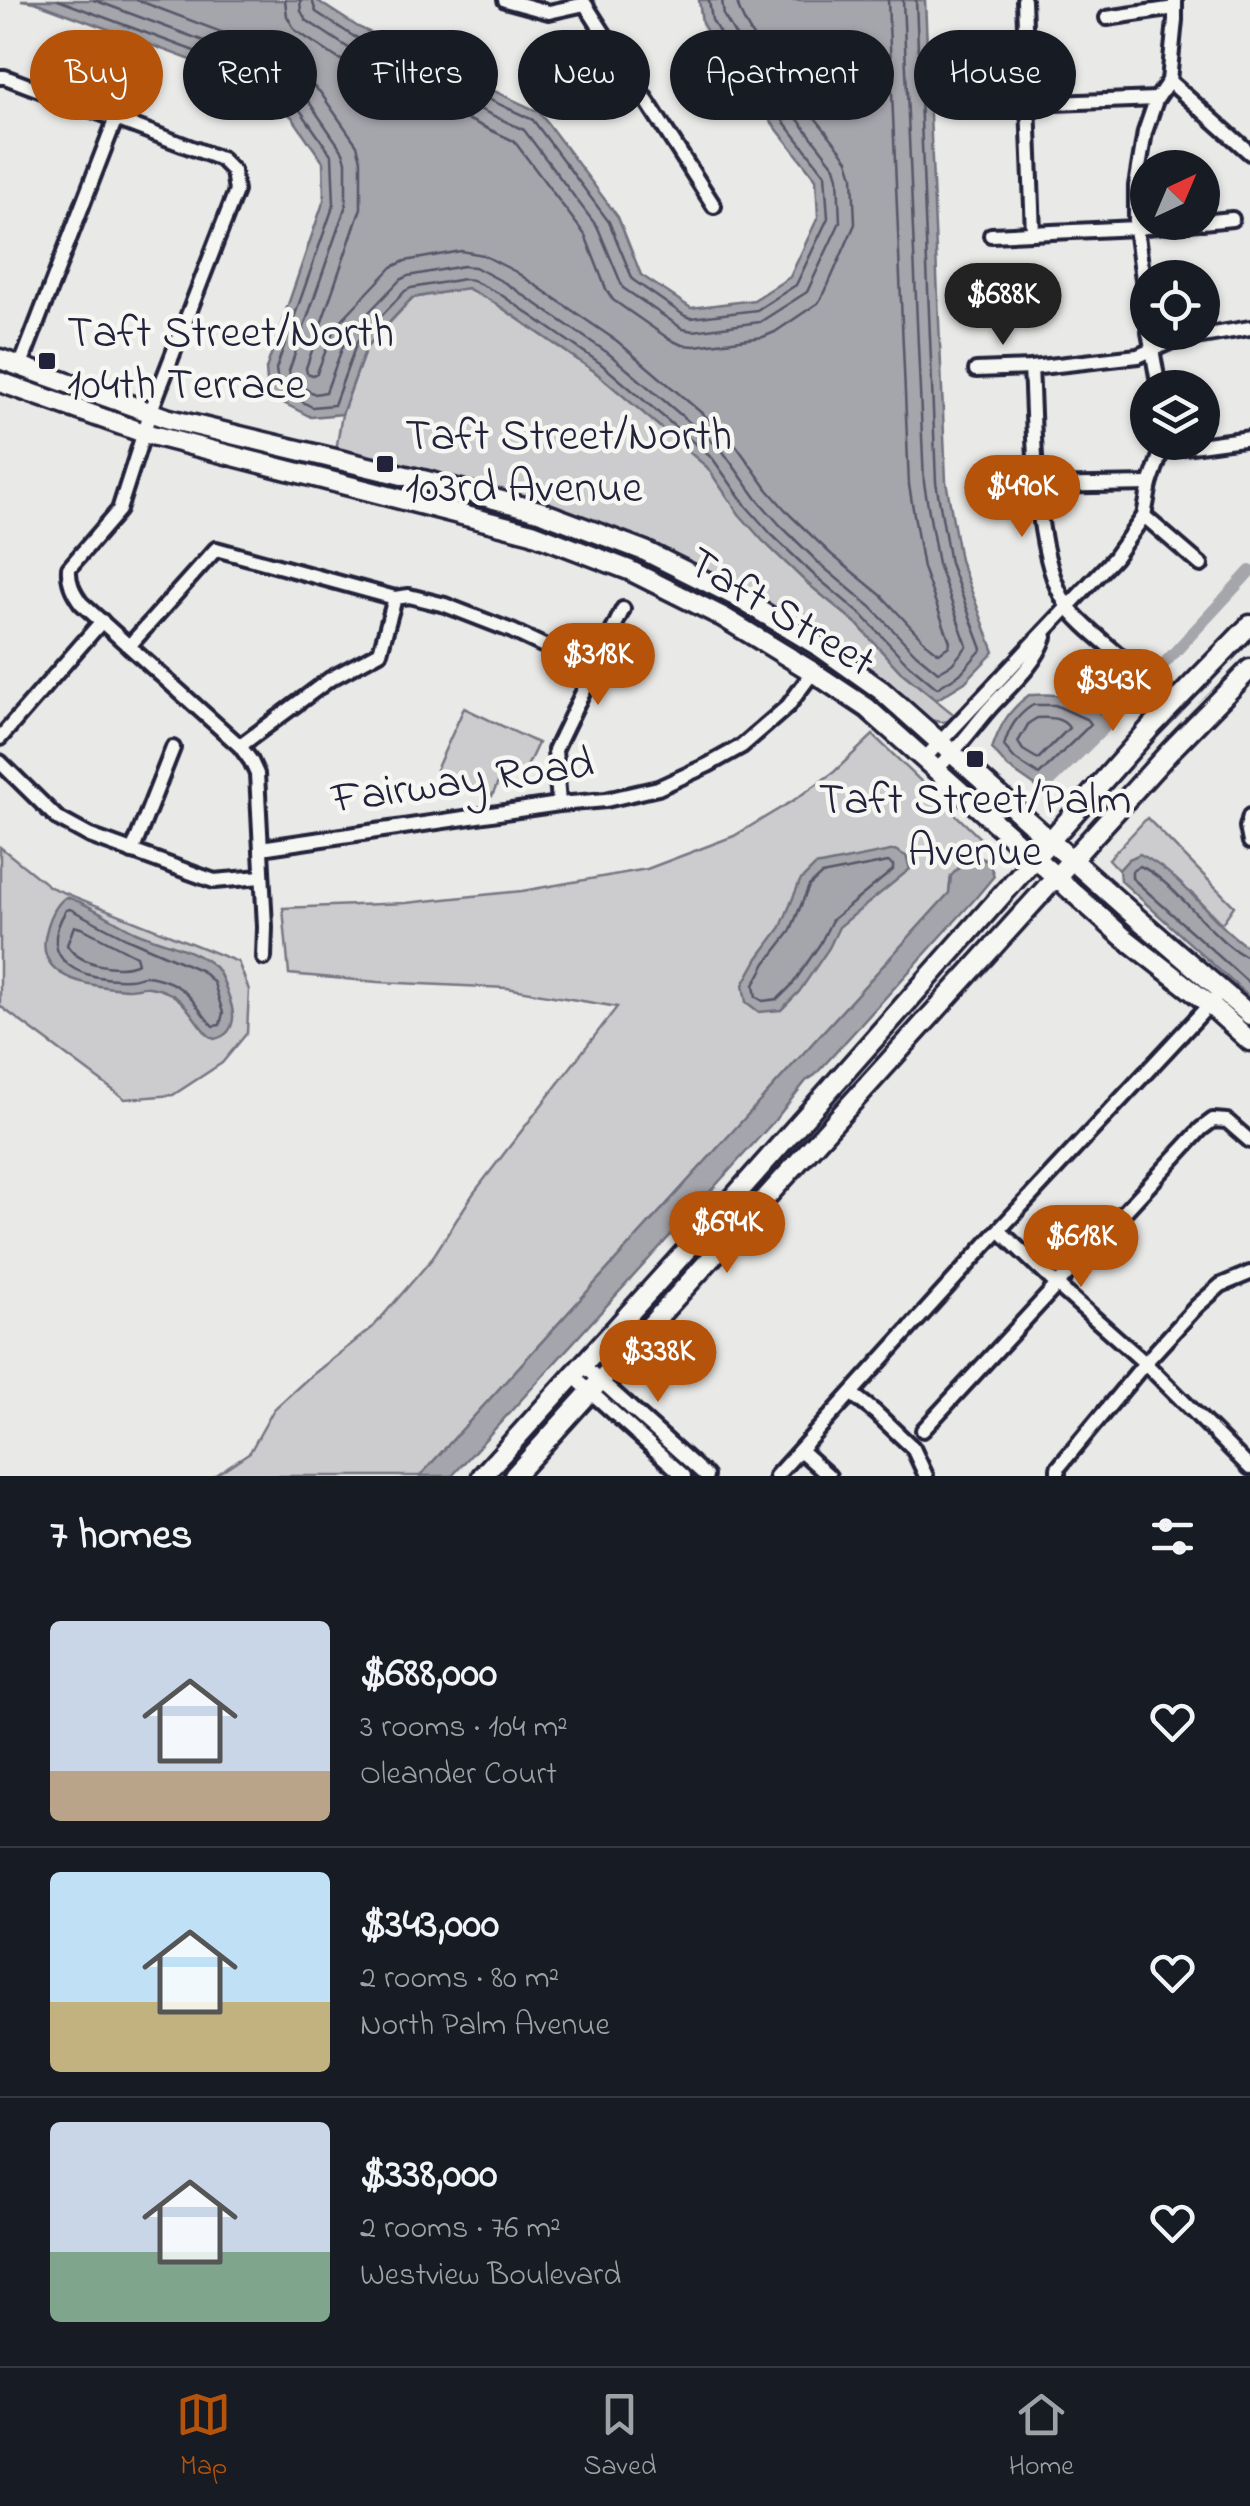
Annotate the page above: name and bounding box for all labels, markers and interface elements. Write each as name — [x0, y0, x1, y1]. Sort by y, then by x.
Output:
chip: Buy — [30, 30, 163, 120]
chip: Rent — [183, 30, 317, 120]
chip: Filters — [337, 30, 498, 120]
chip: New — [518, 30, 650, 120]
chip: Apartment — [670, 30, 894, 120]
chip: House — [914, 30, 1076, 120]
north arrow — [1130, 150, 1220, 240]
map controls — [1130, 150, 1220, 460]
button: locate — [1130, 260, 1220, 350]
pin: $688K — [933, 263, 1073, 348]
text: $688K — [967, 272, 1039, 319]
place label: Taft Street/North 104th Terrace — [67, 302, 394, 420]
marker: Taft Street/North 104th Terrace — [36, 350, 58, 372]
button: layers — [1130, 370, 1220, 460]
place label: Taft Street/North 103rd Avenue — [405, 405, 732, 523]
marker: Taft Street/North 103rd Avenue — [374, 453, 396, 475]
pin: $490K — [952, 455, 1092, 540]
text: $490K — [986, 464, 1058, 511]
street label: Taft Street — [673, 532, 887, 696]
pin: $318K — [528, 623, 668, 708]
text: $318K — [563, 632, 633, 679]
pin: $343K — [1043, 649, 1183, 734]
text: $343K — [1076, 658, 1150, 705]
street label: Fairway Road — [327, 732, 598, 834]
marker: Taft Street/Palm Avenue — [964, 748, 986, 770]
place label: Taft Street/Palm Avenue — [818, 769, 1132, 887]
pin: $694K — [657, 1191, 797, 1276]
text: $694K — [691, 1200, 763, 1247]
pin: $618K — [1011, 1205, 1151, 1290]
text: $618K — [1045, 1214, 1117, 1261]
pin: $338K — [588, 1320, 728, 1405]
text: $338K — [621, 1329, 695, 1376]
text: 7 homes — [50, 1506, 192, 1567]
icon: filters — [1145, 1509, 1200, 1564]
text: $688,000 — [360, 1644, 497, 1705]
icon: home — [130, 1661, 250, 1781]
icon: heart — [1145, 1694, 1200, 1749]
text: 3 rooms · 104 m² — [360, 1705, 568, 1752]
text: Oleander Court — [360, 1752, 557, 1799]
text: $343,000 — [360, 1895, 499, 1956]
icon: home — [130, 1912, 250, 2032]
icon: heart — [1145, 1945, 1200, 2000]
text: 2 rooms · 80 m² — [360, 1956, 559, 2003]
text: North Palm Avenue — [360, 2003, 610, 2050]
text: $338,000 — [360, 2145, 498, 2206]
icon: home — [130, 2162, 250, 2282]
icon: heart — [1145, 2195, 1200, 2250]
text: 2 rooms · 76 m² — [360, 2206, 561, 2253]
text: Westview Boulevard — [360, 2253, 621, 2300]
tab: Map — [176, 2387, 231, 2488]
tab: Saved — [583, 2387, 656, 2488]
tab: Home — [1009, 2387, 1074, 2488]

